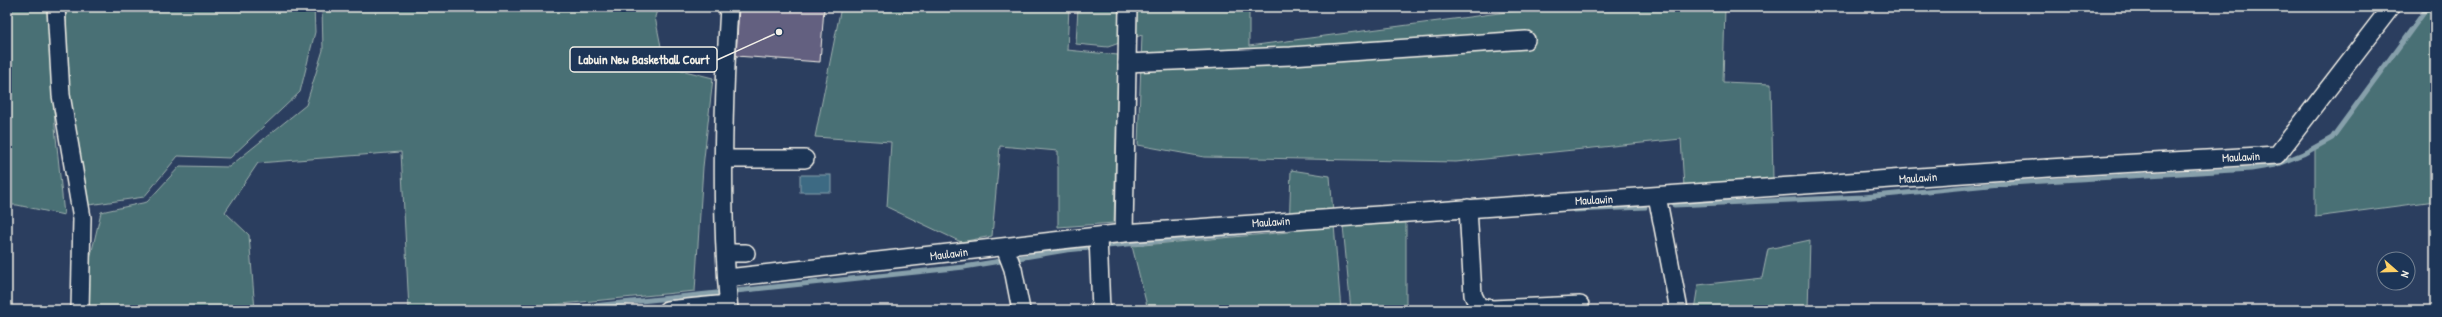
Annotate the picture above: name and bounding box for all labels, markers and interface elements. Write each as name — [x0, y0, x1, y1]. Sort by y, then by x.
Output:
callout: Labuin New Basketball Court — [570, 47, 717, 72]
text: Labuin New Basketball Court — [578, 50, 710, 68]
street label: Maulawin — [2221, 147, 2261, 166]
street label: Maulawin — [1898, 168, 1938, 187]
street label: Maulawin — [1574, 190, 1614, 209]
street label: Maulawin — [1251, 212, 1291, 231]
street label: Maulawin — [929, 243, 969, 264]
north arrow — [2376, 251, 2416, 291]
text: N — [2398, 269, 2413, 280]

